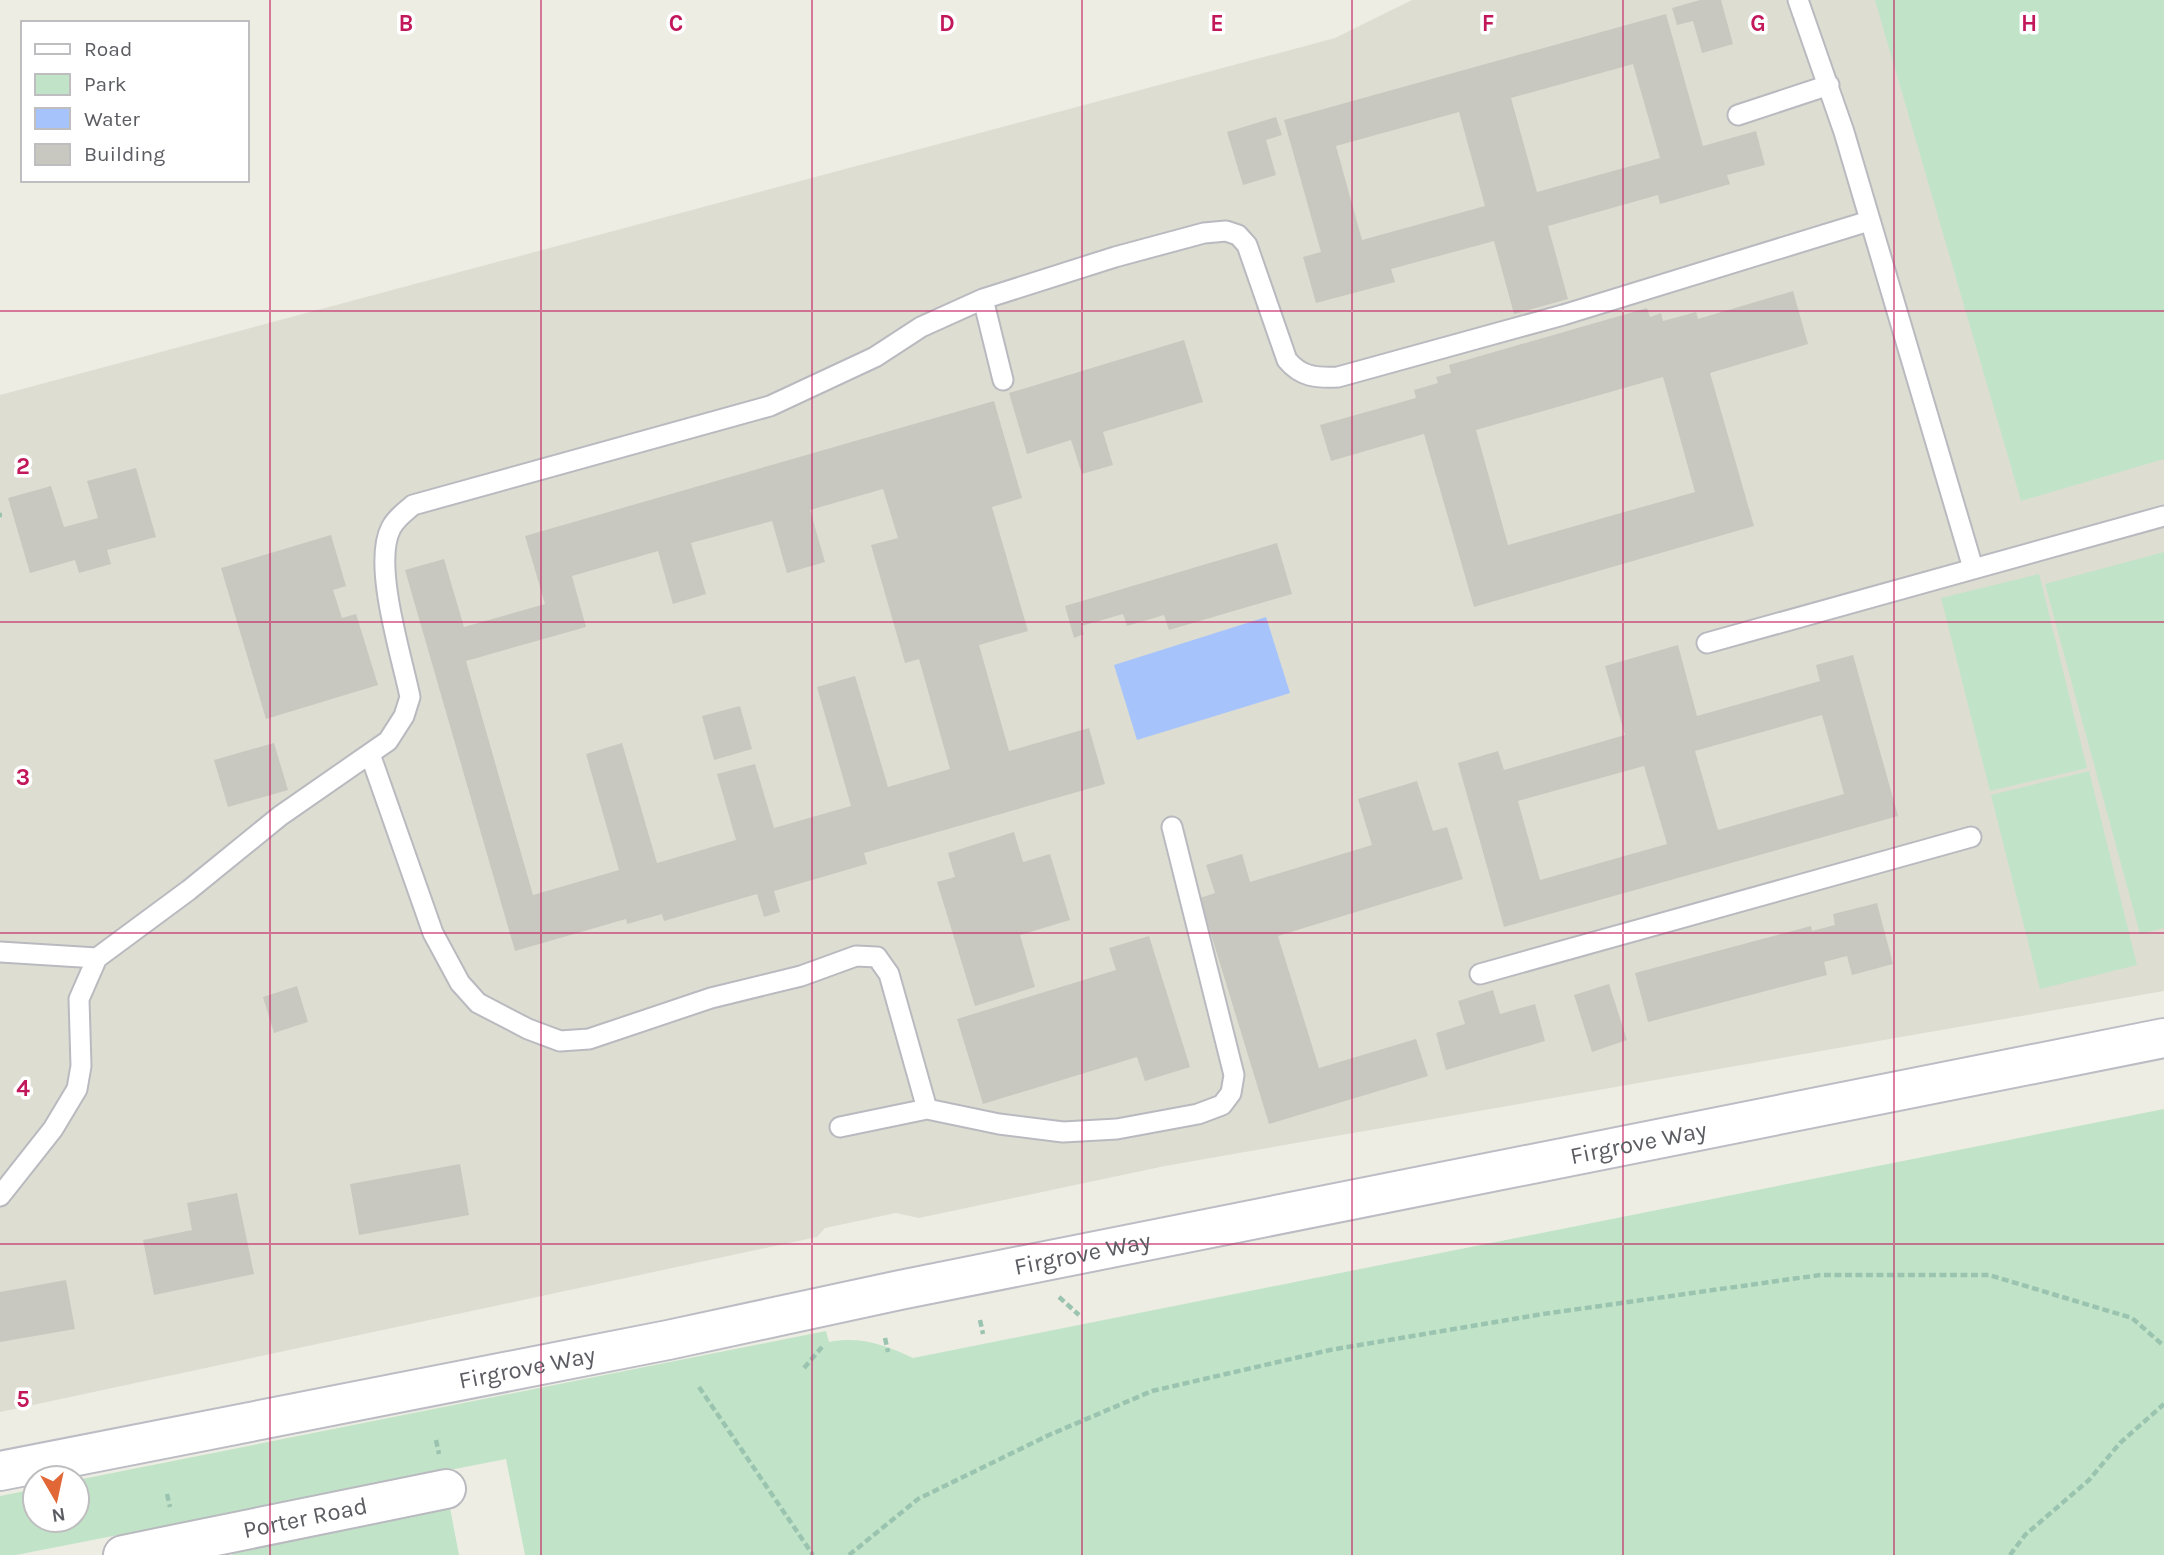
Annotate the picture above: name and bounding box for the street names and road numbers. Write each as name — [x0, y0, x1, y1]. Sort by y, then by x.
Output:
street label: Firgrove Way — [1568, 1116, 1709, 1170]
street label: Firgrove Way — [1012, 1226, 1153, 1281]
street label: Firgrove Way — [456, 1341, 598, 1395]
street label: Porter Road — [241, 1491, 370, 1544]

